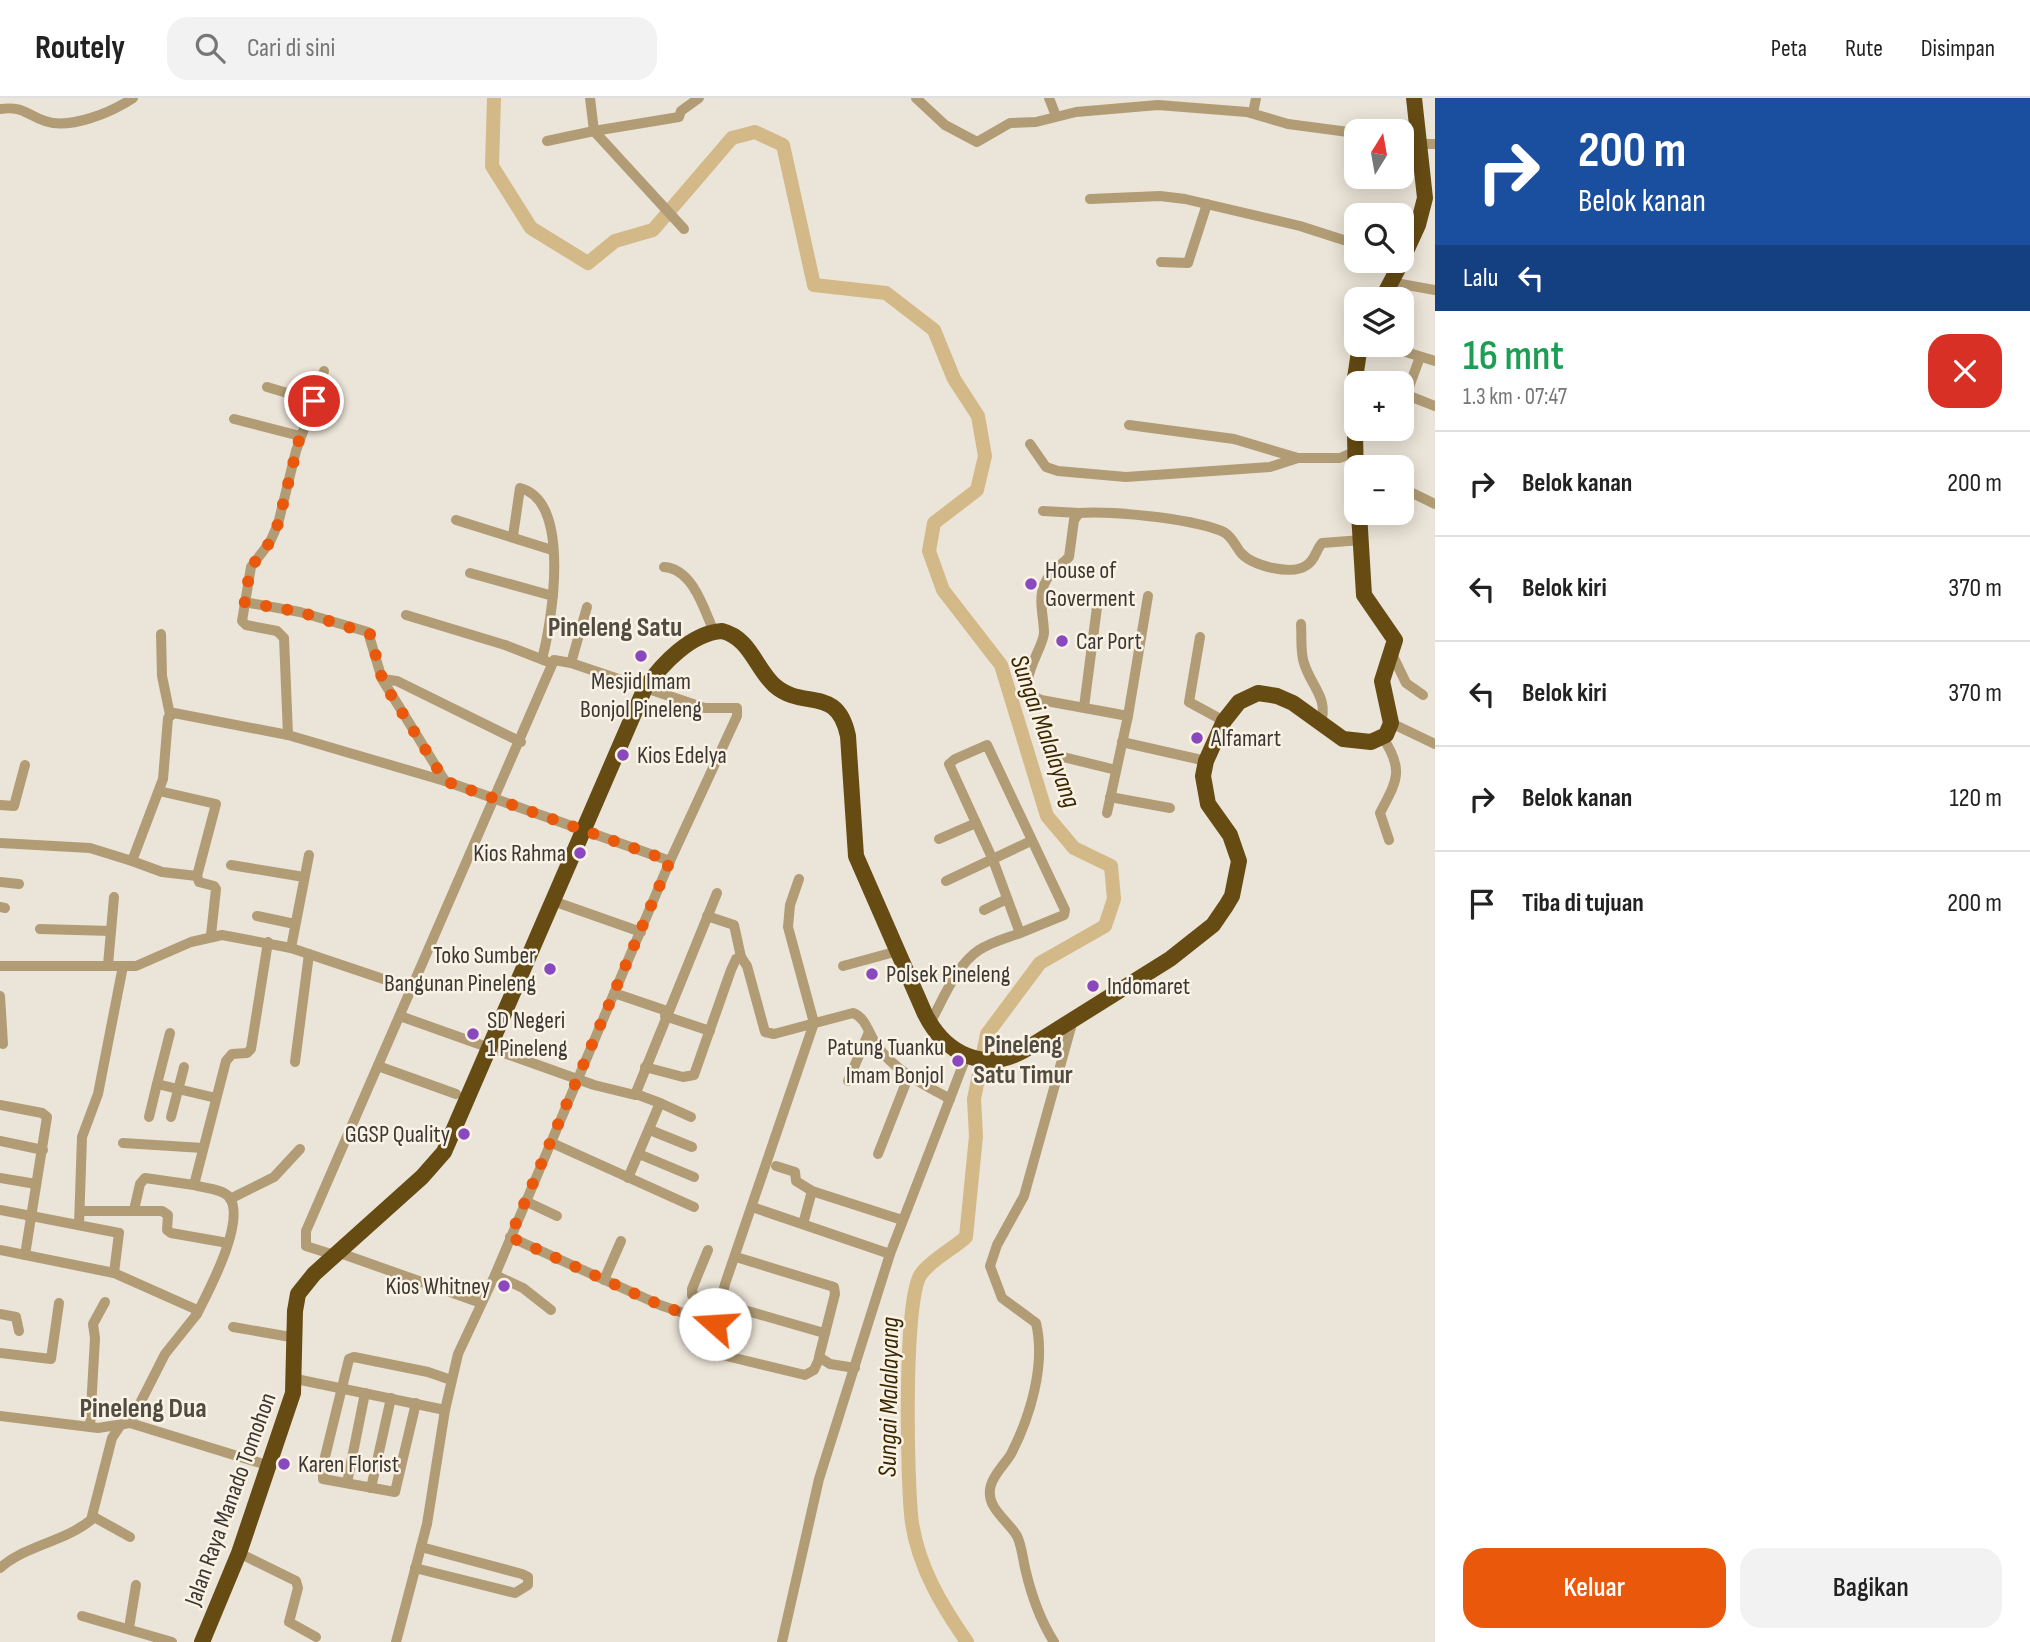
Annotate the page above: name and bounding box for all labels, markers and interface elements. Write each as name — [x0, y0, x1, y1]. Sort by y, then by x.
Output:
search box — [167, 17, 657, 80]
text: Routely — [35, 28, 125, 68]
icon: search — [191, 29, 229, 67]
text: Cari di sini — [247, 33, 335, 64]
text: Peta — [1771, 34, 1807, 63]
text: Rute — [1845, 34, 1883, 63]
text: Disimpan — [1921, 34, 1995, 63]
north arrow — [1344, 119, 1414, 189]
map controls — [1344, 119, 1414, 525]
text: 200 m — [1578, 122, 1686, 181]
icon: right — [1463, 126, 1554, 217]
text: Belok kanan — [1578, 182, 1706, 221]
button: search — [1344, 203, 1414, 273]
icon: left — [1512, 259, 1550, 297]
text: Lalu — [1463, 263, 1498, 294]
button: layers — [1344, 287, 1414, 357]
text: 16 mnt — [1463, 331, 1564, 382]
button: close — [1928, 334, 2002, 408]
pin — [284, 371, 344, 431]
button: + — [1344, 371, 1414, 441]
icon: arrive — [295, 382, 333, 420]
text: 1.3 km · 07:47 — [1463, 383, 1567, 411]
button: − — [1344, 455, 1414, 525]
icon: right — [1463, 465, 1501, 503]
text: Belok kanan — [1522, 468, 1632, 499]
text: 200 m — [1947, 468, 2002, 499]
place label: House of Goverment — [1045, 556, 1135, 613]
icon: left — [1463, 570, 1501, 608]
text: Belok kiri — [1522, 573, 1607, 604]
text: 370 m — [1948, 573, 2002, 604]
marker: House of Goverment — [1023, 576, 1039, 592]
district label: Pineleng Satu — [548, 611, 682, 644]
place label: Car Port — [1076, 627, 1142, 656]
marker: Car Port — [1054, 633, 1070, 649]
marker: Mesjid Imam Bonjol Pineleng — [633, 648, 649, 664]
water label: Sungai Malalayang — [1003, 651, 1087, 812]
place label: Mesjid Imam Bonjol Pineleng — [580, 667, 702, 724]
icon: left — [1463, 675, 1501, 713]
text: Belok kiri — [1522, 678, 1607, 709]
text: 370 m — [1948, 678, 2002, 709]
place label: Alfamart — [1210, 724, 1281, 753]
marker: Alfamart — [1189, 730, 1205, 746]
place label: Kios Edelya — [637, 741, 727, 770]
marker: Kios Edelya — [615, 747, 631, 763]
icon: right — [1463, 780, 1501, 818]
text: Belok kanan — [1522, 783, 1632, 814]
text: 120 m — [1949, 783, 2002, 814]
place label: Kios Rahma — [473, 839, 566, 868]
marker: Kios Rahma — [572, 845, 588, 861]
icon: arrive — [1463, 885, 1501, 923]
text: Tiba di tujuan — [1522, 888, 1644, 919]
text: 200 m — [1947, 888, 2002, 919]
place label: Toko Sumber Bangunan Pineleng — [384, 941, 536, 998]
place label: Polsek Pineleng — [886, 960, 1010, 989]
marker: Toko Sumber Bangunan Pineleng — [542, 961, 558, 977]
marker: Polsek Pineleng — [864, 966, 880, 982]
place label: Indomaret — [1107, 972, 1190, 1001]
marker: Indomaret — [1085, 978, 1101, 994]
place label: SD Negeri 1 Pineleng — [487, 1006, 568, 1063]
marker: SD Negeri 1 Pineleng — [465, 1026, 481, 1042]
district label: Pineleng Satu Timur — [973, 1030, 1073, 1091]
place label: Patung Tuanku Imam Bonjol — [827, 1033, 944, 1090]
marker: Patung Tuanku Imam Bonjol — [950, 1053, 966, 1069]
place label: GGSP Quality — [345, 1120, 450, 1149]
marker: GGSP Quality — [456, 1126, 472, 1142]
place label: Kios Whitney — [386, 1272, 490, 1301]
marker: Kios Whitney — [496, 1278, 512, 1294]
position arrow — [678, 1287, 752, 1361]
water label: Sungai Malalayang — [873, 1316, 906, 1477]
street label: Jalan Raya Manado Tomohon — [178, 1389, 282, 1611]
district label: Pineleng Dua — [79, 1392, 207, 1425]
place label: Karen Florist — [298, 1450, 399, 1479]
marker: Karen Florist — [276, 1456, 292, 1472]
button: Keluar — [1463, 1548, 1726, 1628]
button: Bagikan — [1740, 1548, 2002, 1628]

